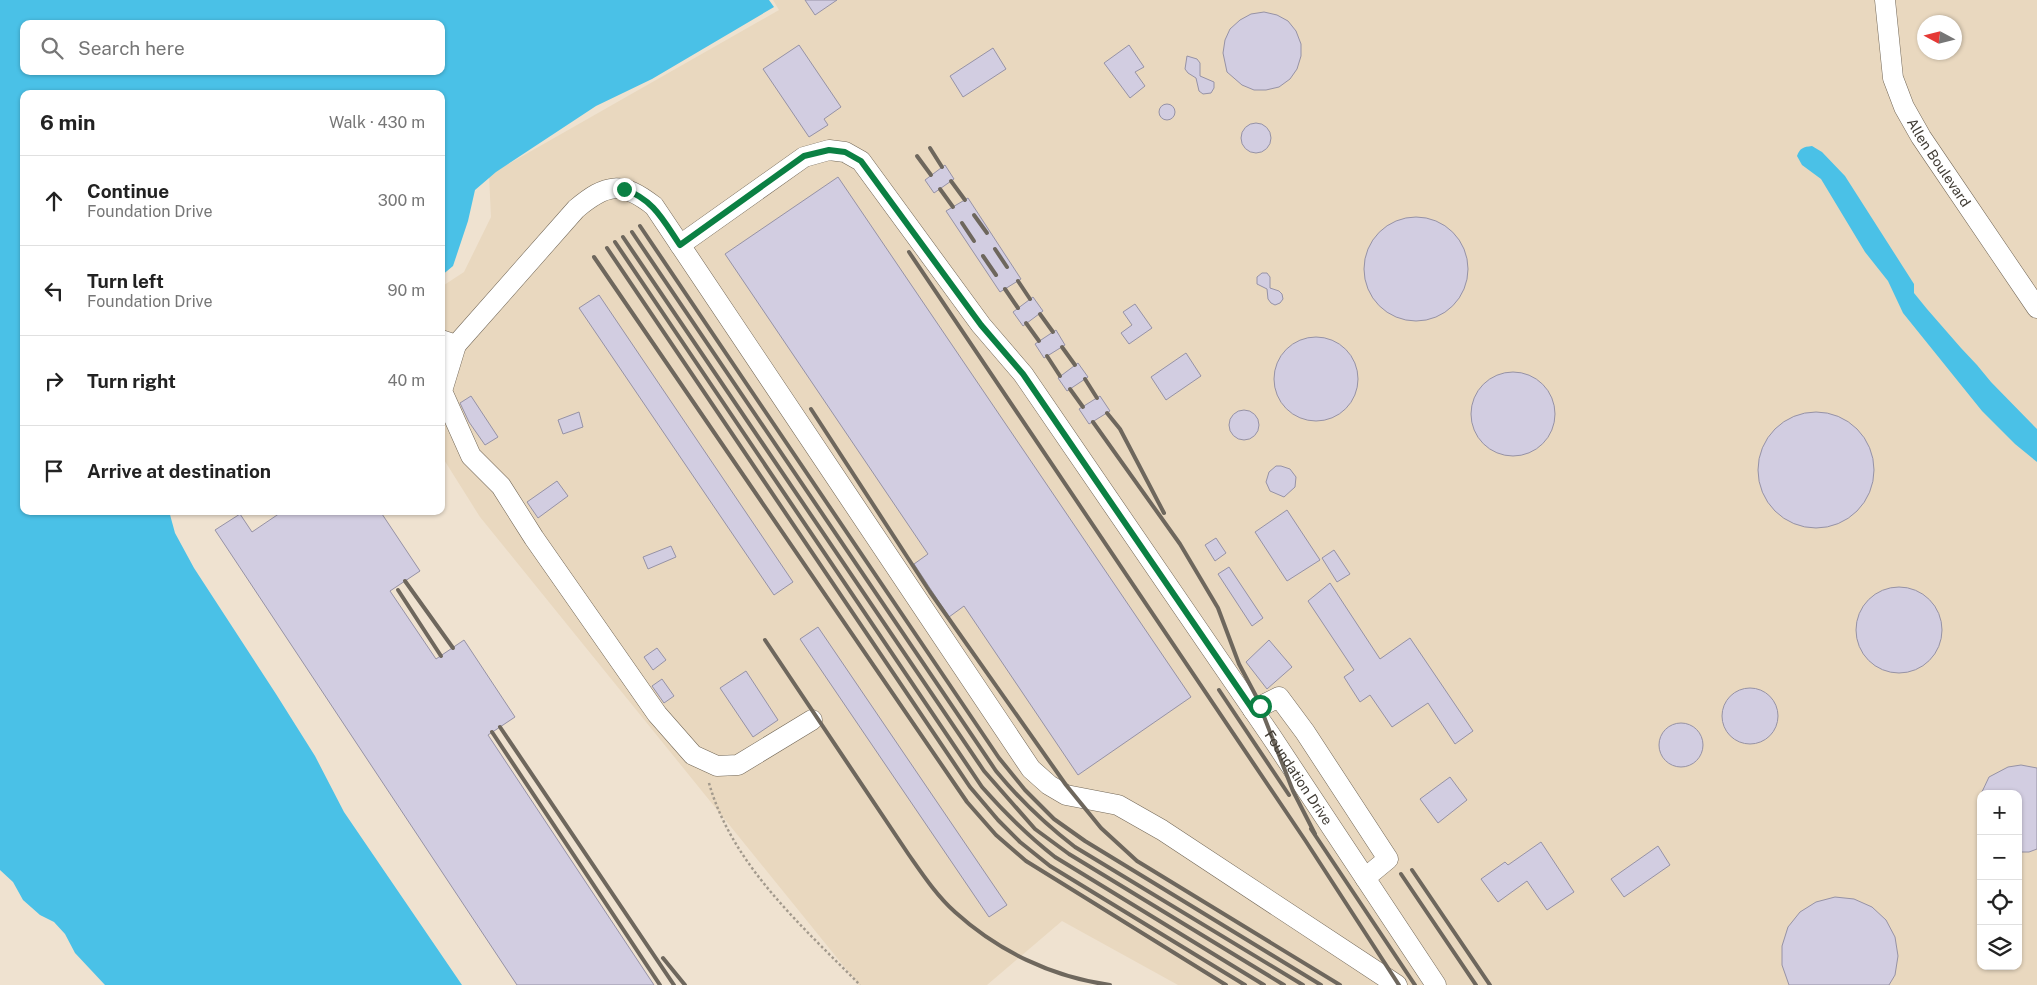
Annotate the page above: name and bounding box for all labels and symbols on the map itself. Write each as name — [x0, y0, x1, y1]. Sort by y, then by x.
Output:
north arrow — [1917, 15, 1962, 60]
street label: Allen Boulevard — [1904, 115, 1974, 210]
route end — [613, 178, 636, 201]
route start — [1249, 695, 1272, 718]
street label: Foundation Drive — [1262, 727, 1336, 828]

